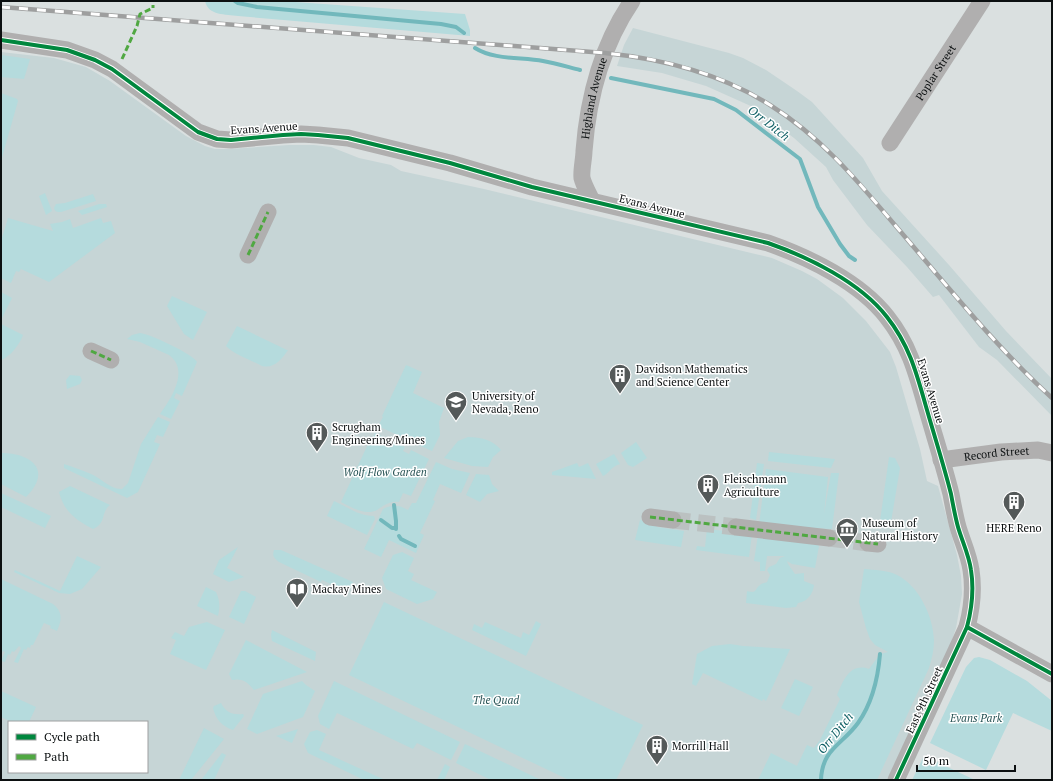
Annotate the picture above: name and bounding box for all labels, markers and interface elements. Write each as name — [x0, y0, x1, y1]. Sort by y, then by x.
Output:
street label: Poplar Street — [912, 42, 959, 103]
street label: Highland Avenue — [578, 55, 610, 140]
water label: Orr Ditch — [745, 102, 793, 144]
street label: Evans Avenue — [230, 119, 299, 137]
street label: Evans Avenue — [618, 191, 687, 221]
street label: Evans Avenue — [914, 357, 948, 426]
building icon: Davidson Mathematics and Science Center — [607, 362, 633, 395]
place label: Davidson Mathematics and Science Center — [636, 362, 748, 389]
school or university icon: University of Nevada, Reno — [443, 389, 469, 422]
place label: University of Nevada, Reno — [472, 389, 538, 416]
building icon: Scrugham Engineering/Mines — [304, 420, 330, 453]
place label: Scrugham Engineering/Mines — [332, 420, 425, 447]
street label: Record Street — [963, 443, 1030, 464]
park label: Wolf Flow Garden — [343, 465, 427, 479]
building icon: Fleischmann Agriculture — [695, 472, 721, 505]
place label: Fleischmann Agriculture — [724, 472, 787, 499]
building icon: HERE Reno — [1001, 489, 1027, 522]
museum icon: Museum of Natural History — [834, 516, 860, 549]
place label: Museum of Natural History — [862, 516, 938, 543]
place label: HERE Reno — [986, 521, 1042, 535]
library icon: Mackay Mines — [284, 576, 310, 609]
place label: Mackay Mines — [312, 582, 382, 596]
street label: East 9th Street — [902, 664, 946, 736]
park label: The Quad — [473, 693, 519, 707]
water label: Orr Ditch — [814, 709, 856, 757]
park label: Evans Park — [949, 711, 1003, 725]
legend — [8, 721, 148, 773]
text: Cycle path — [44, 729, 100, 744]
building icon: Morrill Hall — [644, 733, 670, 766]
place label: Morrill Hall — [672, 739, 729, 753]
scale bar — [917, 747, 1015, 773]
text: Path — [44, 749, 69, 764]
text: 50 m — [923, 753, 950, 768]

